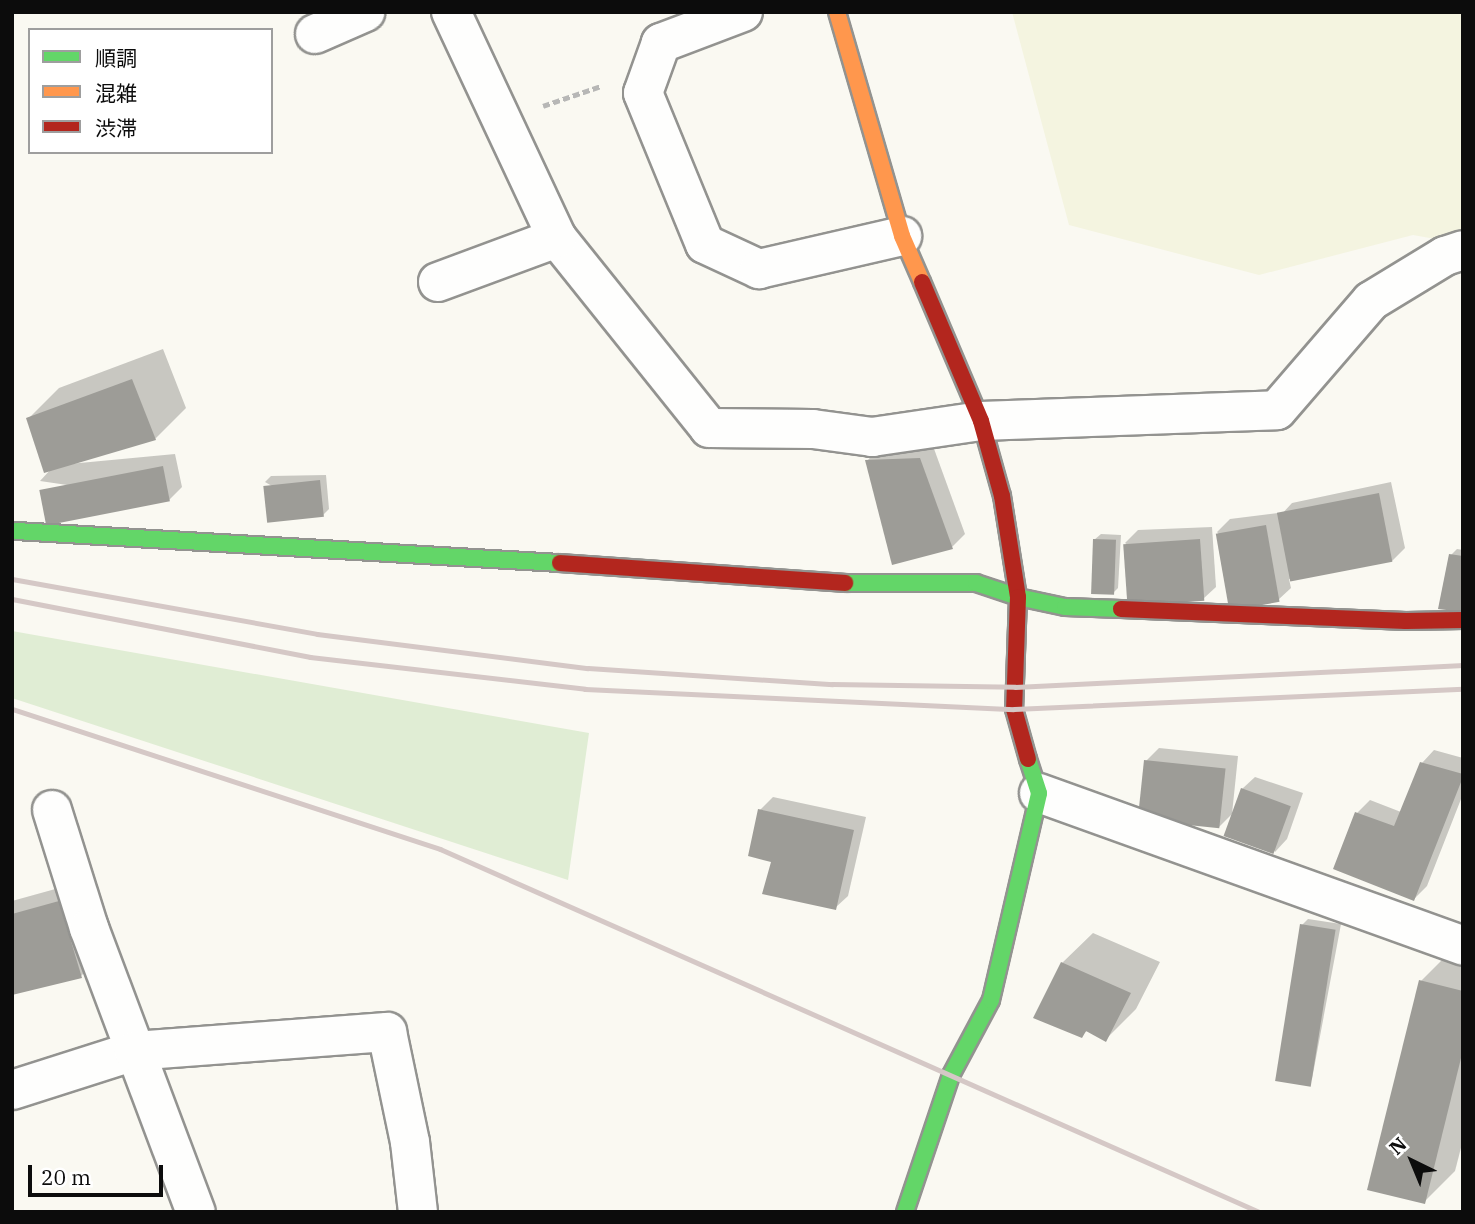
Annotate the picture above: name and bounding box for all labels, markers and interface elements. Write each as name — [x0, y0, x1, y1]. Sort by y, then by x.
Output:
legend — [28, 28, 273, 154]
text: 順調 — [95, 44, 137, 72]
text: 混雑 — [95, 79, 137, 107]
text: 渋滞 — [95, 114, 137, 142]
north arrow — [1377, 1126, 1447, 1196]
text: N — [1384, 1132, 1411, 1160]
scale bar — [32, 1150, 166, 1194]
text: 20 m — [41, 1163, 91, 1191]

